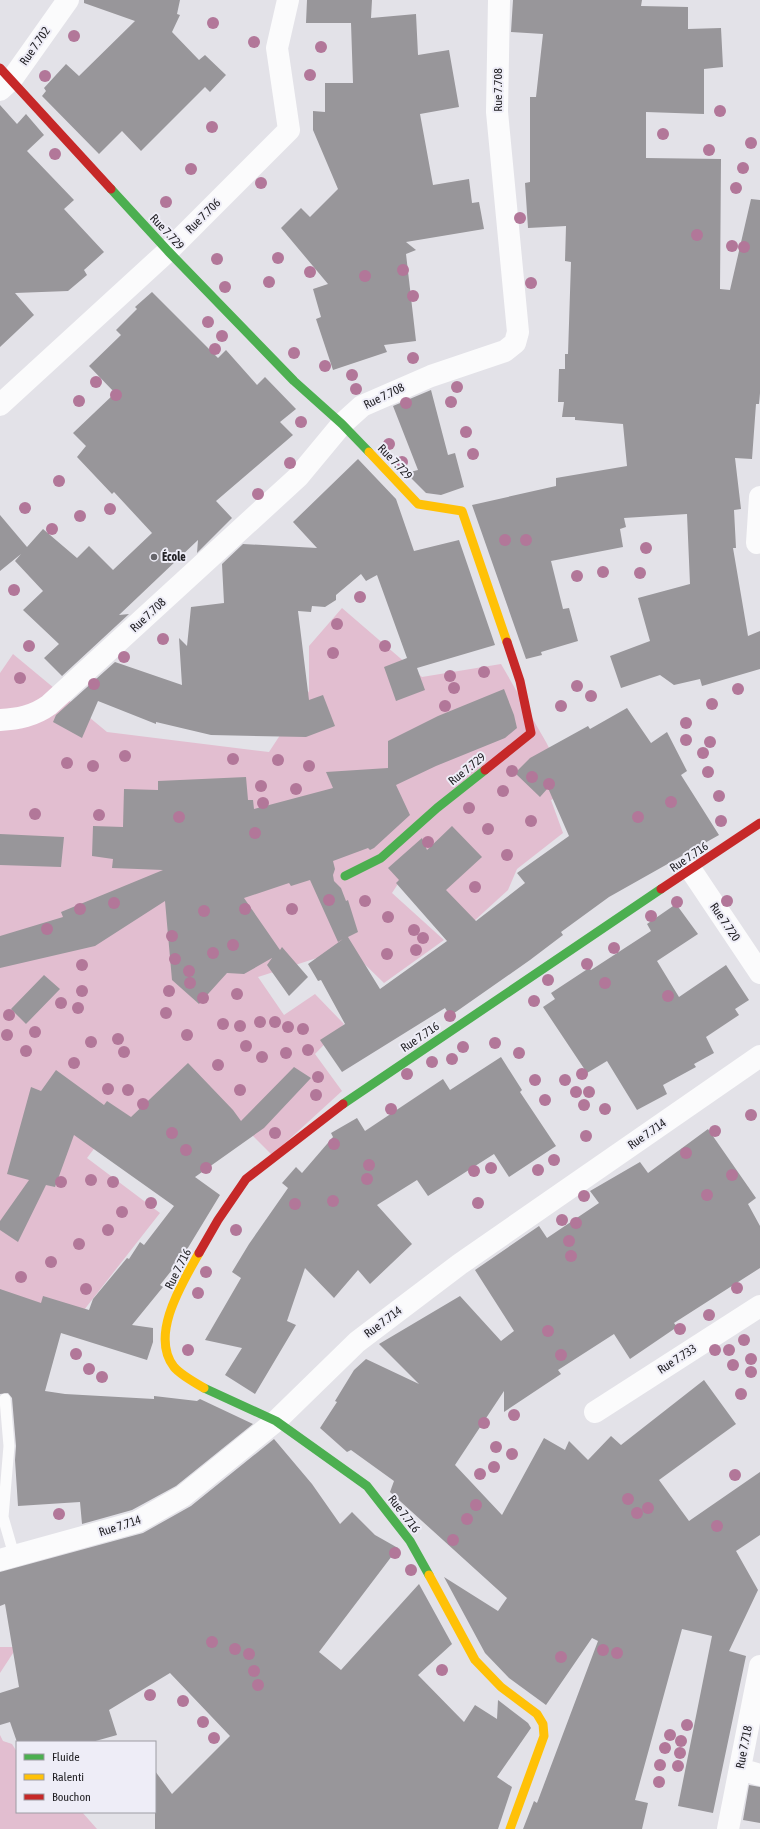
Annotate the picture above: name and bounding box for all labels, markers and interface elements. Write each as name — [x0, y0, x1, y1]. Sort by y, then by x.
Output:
street label: Rue 7.702 — [17, 24, 53, 68]
street label: Rue 7.708 — [491, 68, 505, 112]
street label: Rue 7.706 — [183, 195, 224, 236]
street label: Rue 7.729 — [147, 211, 187, 253]
street label: Rue 7.708 — [361, 380, 407, 412]
street label: Rue 7.729 — [375, 441, 415, 483]
place label: École — [162, 549, 186, 564]
marker: École — [149, 552, 159, 562]
street label: Rue 7.708 — [127, 595, 169, 635]
street label: Rue 7.729 — [446, 750, 489, 788]
street label: Rue 7.716 — [667, 839, 711, 875]
street label: Rue 7.720 — [707, 900, 743, 944]
street label: Rue 7.716 — [398, 1019, 442, 1055]
street label: Rue 7.714 — [625, 1116, 669, 1152]
street label: Rue 7.716 — [162, 1246, 194, 1292]
street label: Rue 7.714 — [361, 1303, 405, 1341]
street label: Rue 7.733 — [655, 1341, 699, 1377]
street label: Rue 7.716 — [385, 1493, 423, 1536]
street label: Rue 7.714 — [97, 1512, 143, 1539]
street label: Rue 7.718 — [733, 1724, 755, 1770]
legend — [16, 1741, 156, 1813]
text: Fluide — [52, 1750, 80, 1764]
text: Ralenti — [52, 1770, 84, 1784]
text: Bouchon — [52, 1790, 91, 1804]

